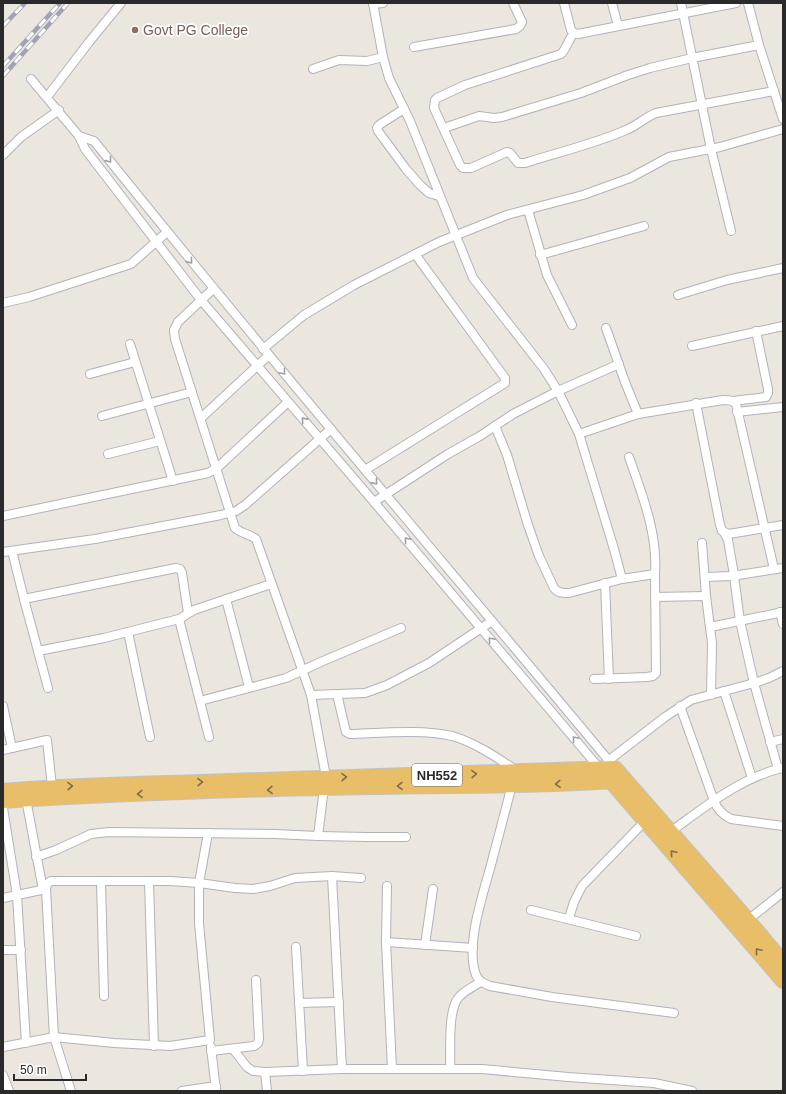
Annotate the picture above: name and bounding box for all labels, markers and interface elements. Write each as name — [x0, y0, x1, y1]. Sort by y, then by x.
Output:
place label: Govt PG College — [143, 22, 248, 38]
marker: Govt PG College — [130, 25, 140, 35]
one-way arrow — [104, 155, 111, 162]
one-way arrow — [186, 256, 193, 264]
one-way arrow — [278, 367, 285, 374]
one-way arrow — [302, 417, 309, 425]
one-way arrow — [370, 478, 377, 485]
one-way arrow — [404, 538, 411, 545]
one-way arrow — [488, 637, 495, 644]
one-way arrow — [572, 736, 579, 744]
road number: NH552 — [412, 764, 462, 786]
one-way arrow — [471, 769, 477, 778]
one-way arrow — [341, 773, 347, 781]
one-way arrow — [197, 777, 203, 786]
one-way arrow — [555, 780, 561, 788]
one-way arrow — [67, 782, 73, 790]
one-way arrow — [397, 782, 403, 791]
one-way arrow — [267, 785, 273, 794]
one-way arrow — [137, 790, 143, 798]
one-way arrow — [670, 851, 677, 858]
one-way arrow — [755, 949, 762, 956]
scale bar — [14, 1056, 86, 1082]
text: 50 m — [20, 1063, 47, 1077]

